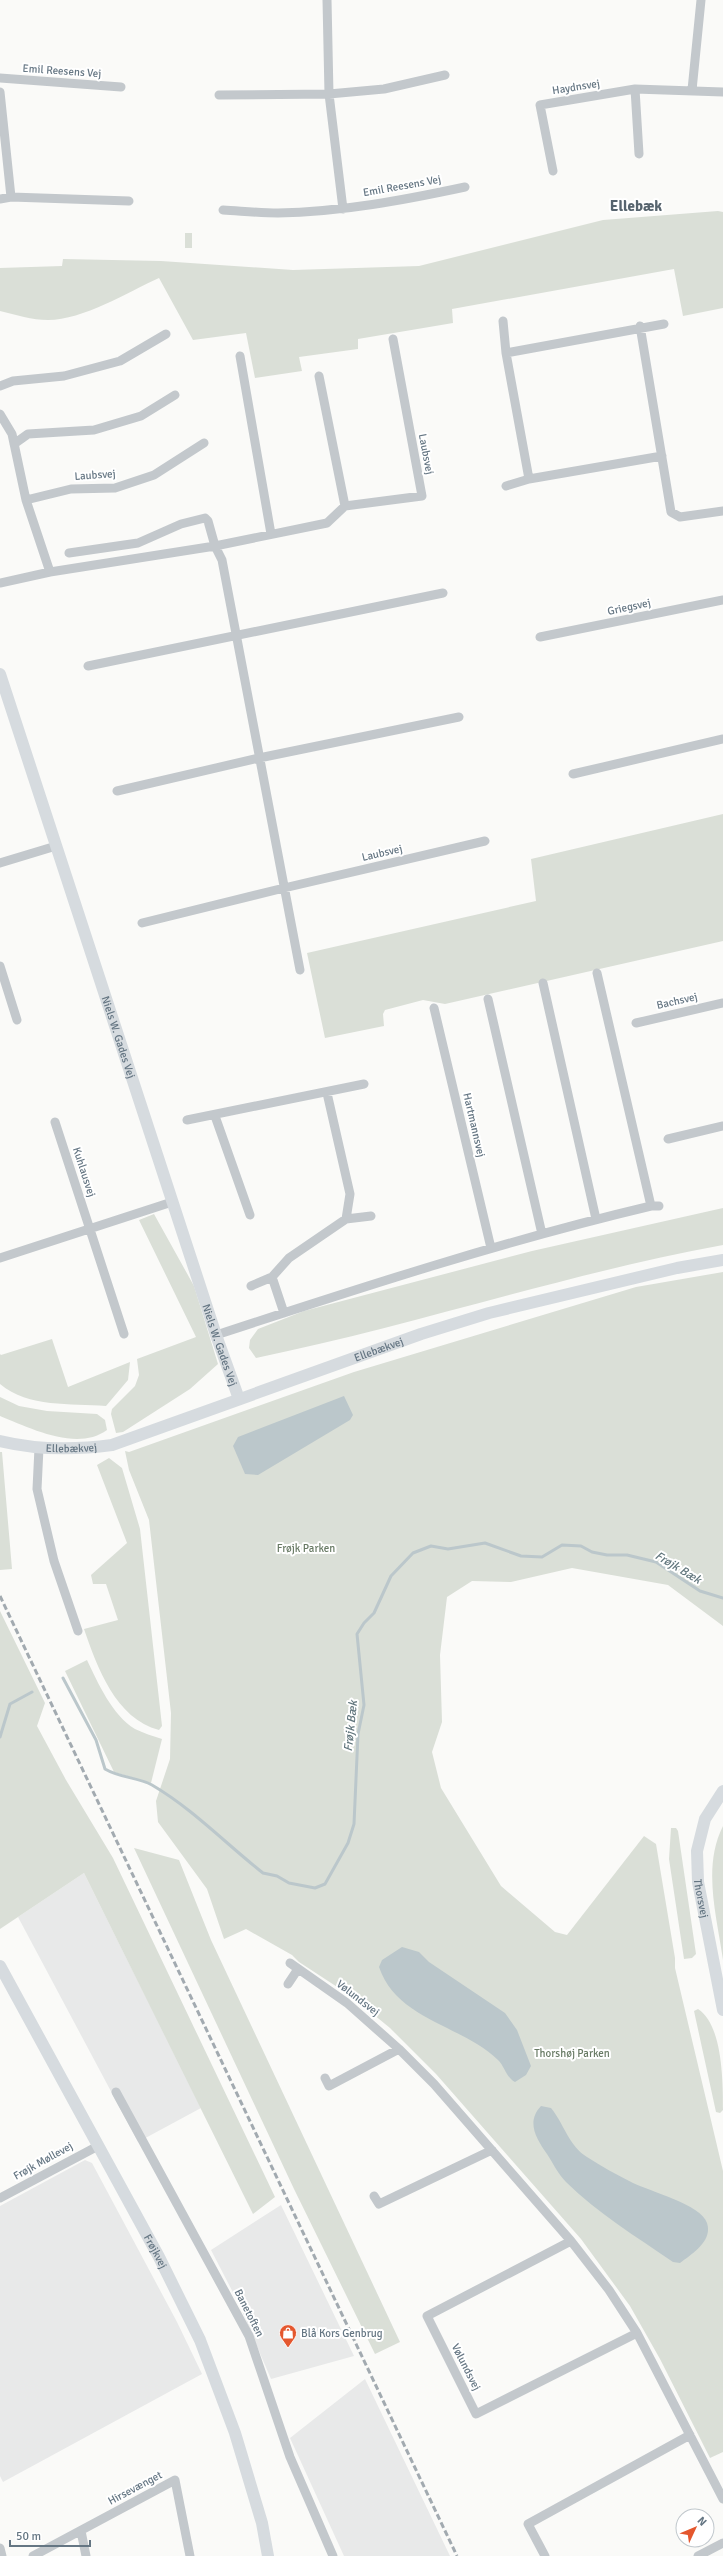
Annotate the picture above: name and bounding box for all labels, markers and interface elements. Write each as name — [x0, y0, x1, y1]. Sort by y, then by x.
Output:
street label: Emil Reesens Vej — [22, 62, 102, 80]
street label: Haydnsvej — [551, 77, 601, 97]
street label: Emil Reesens Vej — [362, 173, 442, 199]
district label: Ellebæk — [610, 197, 662, 215]
street label: Laubsvej — [416, 433, 436, 475]
street label: Laubsvej — [74, 467, 116, 483]
street label: Griegsvej — [606, 596, 652, 618]
street label: Laubsvej — [360, 842, 404, 864]
street label: Bachsvej — [655, 990, 699, 1012]
street label: Niels W. Gades Vej — [99, 994, 138, 1080]
street label: Hartmannsvej — [460, 1092, 488, 1158]
street label: Kuhlausvej — [70, 1146, 98, 1198]
street label: Niels W. Gades Vej — [200, 1302, 240, 1388]
street label: Ellebækvej — [352, 1334, 405, 1364]
street label: Ellebækvej — [45, 1440, 98, 1455]
park label: Frøjk Parken — [277, 1542, 335, 1555]
water label: Frøjk Bæk — [652, 1548, 705, 1588]
water label: Frøjk Bæk — [341, 1699, 361, 1752]
street label: Thorsvej — [691, 1879, 711, 1919]
street label: Vølundsvej — [334, 1977, 382, 2019]
park label: Thorshøj Parken — [534, 2047, 610, 2060]
street label: Frøjk Møllevej — [11, 2139, 75, 2183]
street label: Frøjkvej — [141, 2232, 170, 2271]
street label: Banetoften — [231, 2287, 267, 2339]
shop icon: Blå Kors Genbrug — [278, 2323, 298, 2348]
place label: Blå Kors Genbrug — [301, 2327, 383, 2340]
street label: Vølundsvej — [449, 2341, 483, 2393]
street label: Hirsevænget — [106, 2468, 164, 2508]
north arrow — [675, 2508, 715, 2548]
text: N — [694, 2514, 709, 2529]
scale bar — [10, 2522, 90, 2548]
text: 50 m — [16, 2529, 41, 2544]

